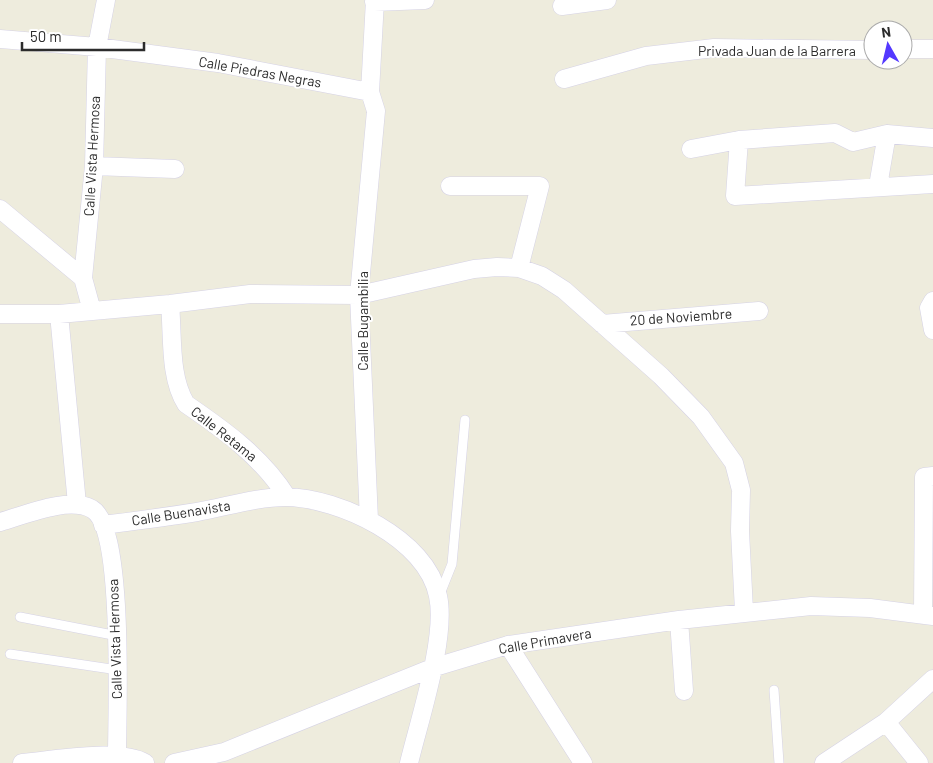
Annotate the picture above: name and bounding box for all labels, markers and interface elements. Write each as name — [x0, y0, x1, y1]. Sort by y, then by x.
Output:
scale bar — [22, 20, 145, 52]
north arrow — [863, 20, 913, 70]
text: N — [880, 23, 892, 41]
text: 50 m — [30, 27, 62, 45]
street label: Privada Juan de la Barrera — [698, 42, 856, 59]
street label: Calle Piedras Negras — [197, 52, 323, 91]
street label: Calle Vista Hermosa — [80, 95, 103, 217]
street label: Calle Bugambilia — [354, 271, 371, 371]
street label: 20 de Noviembre — [629, 304, 733, 329]
street label: Calle Retama — [188, 403, 261, 465]
street label: Calle Buenavista — [130, 496, 231, 529]
street label: Calle Vista Hermosa — [104, 578, 125, 700]
street label: Calle Primavera — [497, 624, 593, 657]

